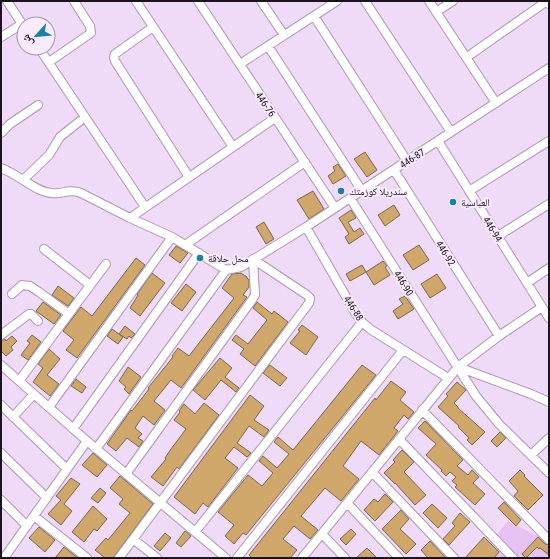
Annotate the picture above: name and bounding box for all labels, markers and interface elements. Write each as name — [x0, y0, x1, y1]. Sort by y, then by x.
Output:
north arrow — [16, 16, 56, 56]
text: ش — [19, 31, 37, 48]
street label: 446-76 — [253, 90, 278, 119]
street label: 446-87 — [398, 146, 427, 170]
marker: سندريلا كوزمتك — [336, 186, 346, 196]
place label: سندريلا كوزمتك — [349, 186, 408, 197]
marker: العباسية — [448, 197, 458, 207]
place label: العباسية — [461, 197, 490, 208]
street label: 446-94 — [481, 215, 504, 244]
street label: 446-92 — [434, 239, 457, 268]
marker: محل حلاقة — [195, 253, 205, 263]
place label: محل حلاقة — [208, 253, 249, 265]
street label: 446-90 — [392, 269, 415, 298]
street label: 446-88 — [342, 294, 366, 323]

